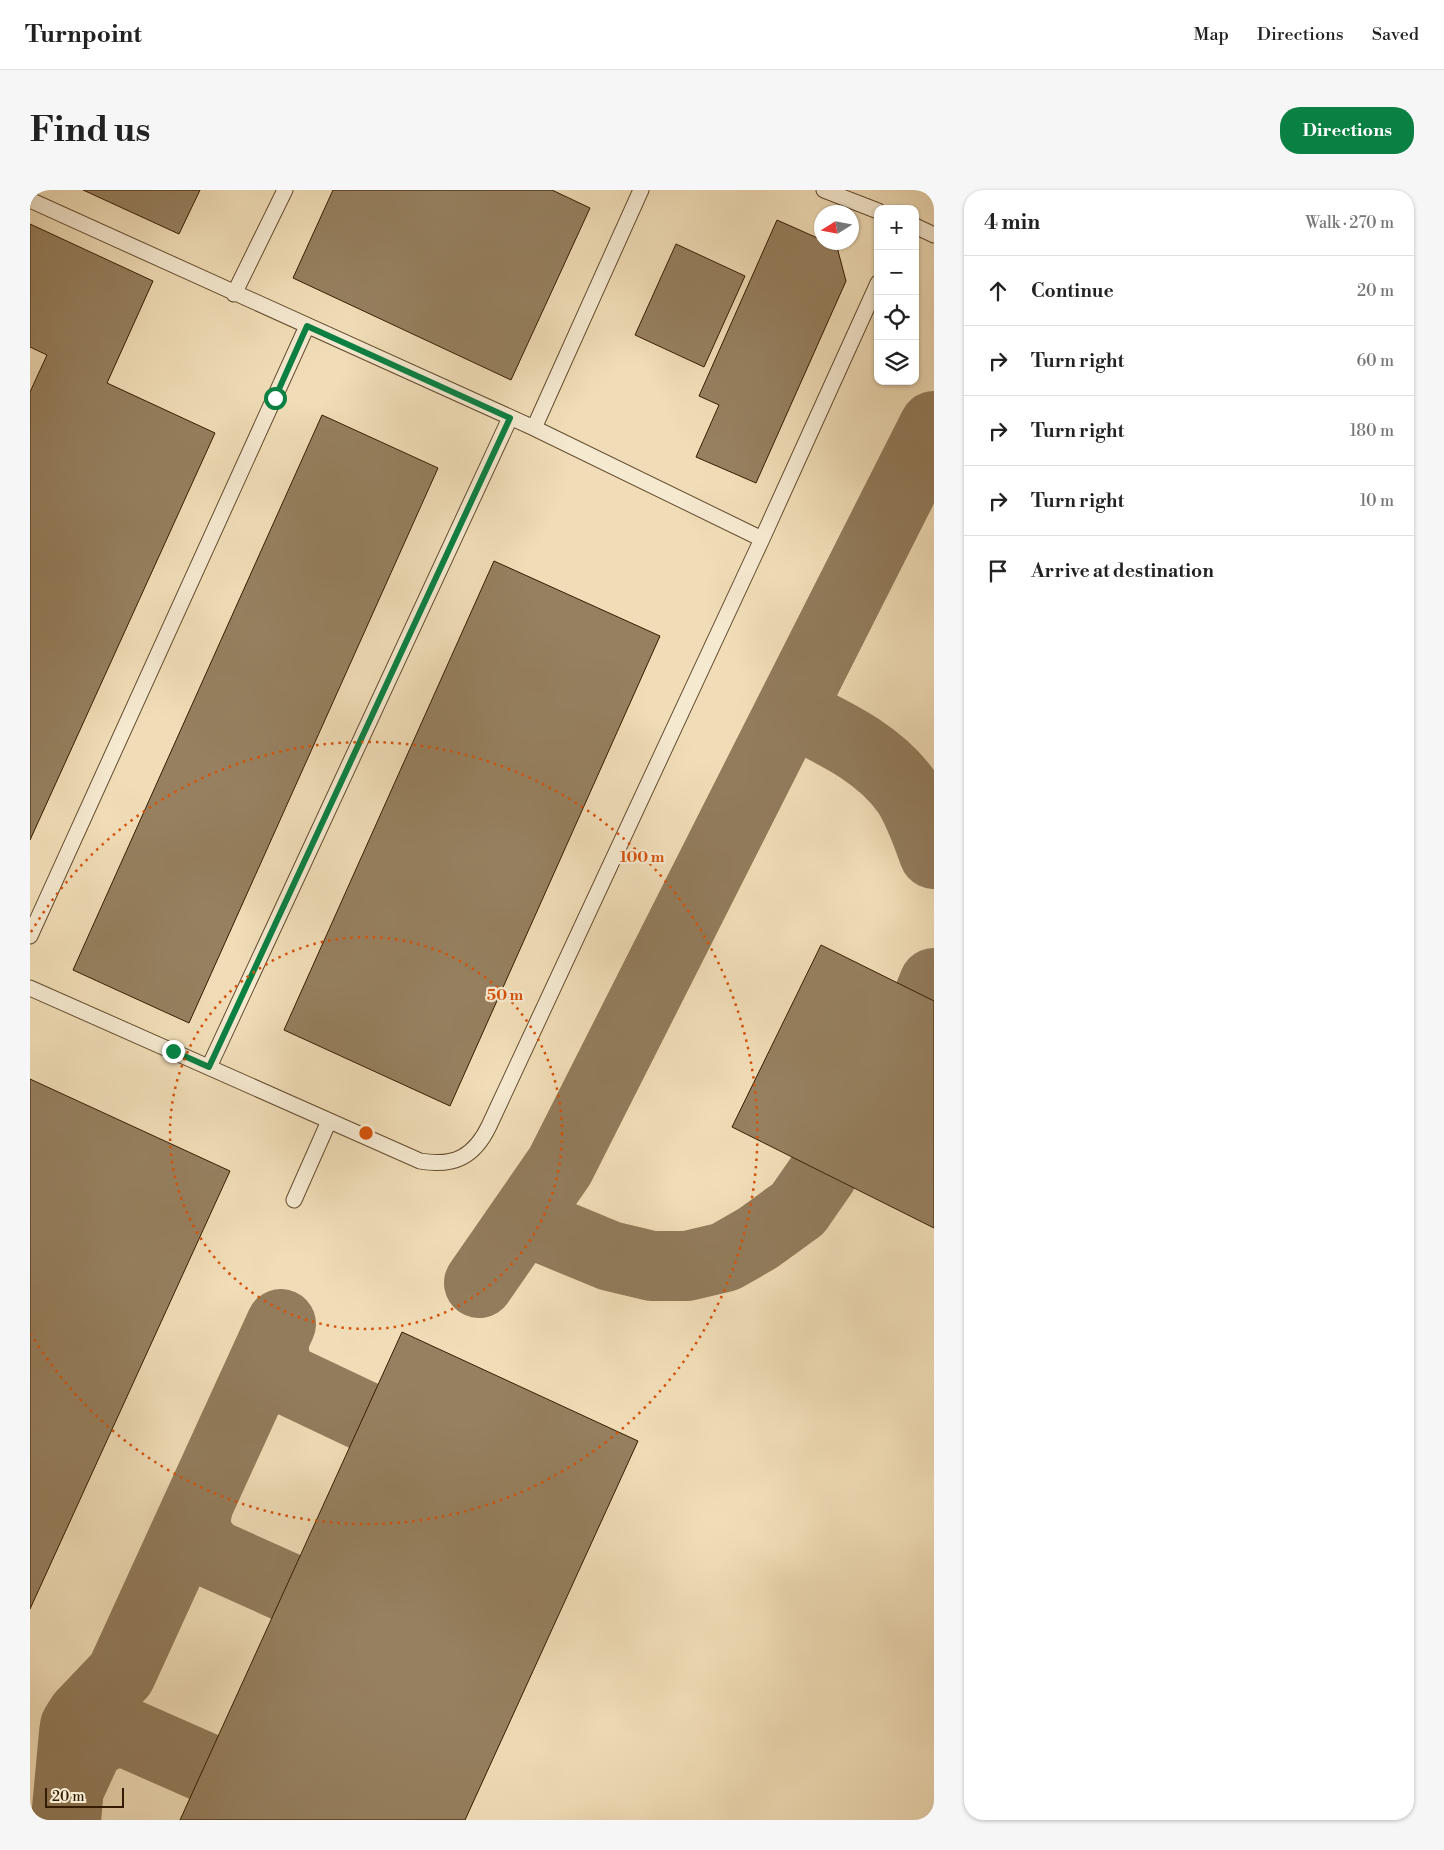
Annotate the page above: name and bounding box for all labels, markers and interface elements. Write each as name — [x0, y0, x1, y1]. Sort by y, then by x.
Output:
text: Turnpoint — [25, 20, 142, 50]
text: Map — [1193, 23, 1229, 46]
text: Directions — [1257, 23, 1344, 46]
text: Saved — [1372, 23, 1419, 46]
button: Directions — [1280, 107, 1414, 154]
text: Find us — [30, 109, 150, 152]
north arrow — [814, 205, 859, 250]
map controls — [874, 205, 919, 385]
button: + — [874, 205, 919, 250]
text: 4 min — [984, 210, 1040, 236]
text: Walk · 270 m — [1305, 213, 1394, 233]
button: − — [874, 250, 919, 295]
icon: ahead — [984, 277, 1012, 305]
text: Continue — [1031, 279, 1114, 303]
text: 20 m — [1357, 281, 1394, 301]
button: locate — [874, 295, 919, 340]
button: layers — [874, 340, 919, 385]
icon: right — [984, 347, 1012, 375]
text: Turn right — [1031, 349, 1124, 373]
text: 60 m — [1356, 351, 1394, 371]
route start — [264, 387, 287, 410]
icon: right — [984, 417, 1012, 445]
text: Turn right — [1031, 419, 1124, 443]
text: 180 m — [1350, 421, 1394, 441]
icon: right — [984, 487, 1012, 515]
text: Turn right — [1031, 489, 1124, 513]
text: 10 m — [1360, 491, 1394, 511]
icon: arrive — [984, 557, 1012, 585]
text: Arrive at destination — [1031, 559, 1214, 583]
text: 100 m — [620, 848, 665, 867]
text: 50 m — [487, 986, 523, 1005]
route end — [162, 1040, 185, 1063]
centre of rings — [357, 1124, 375, 1142]
scale bar — [45, 1785, 124, 1808]
text: 20 m — [52, 1788, 84, 1806]

